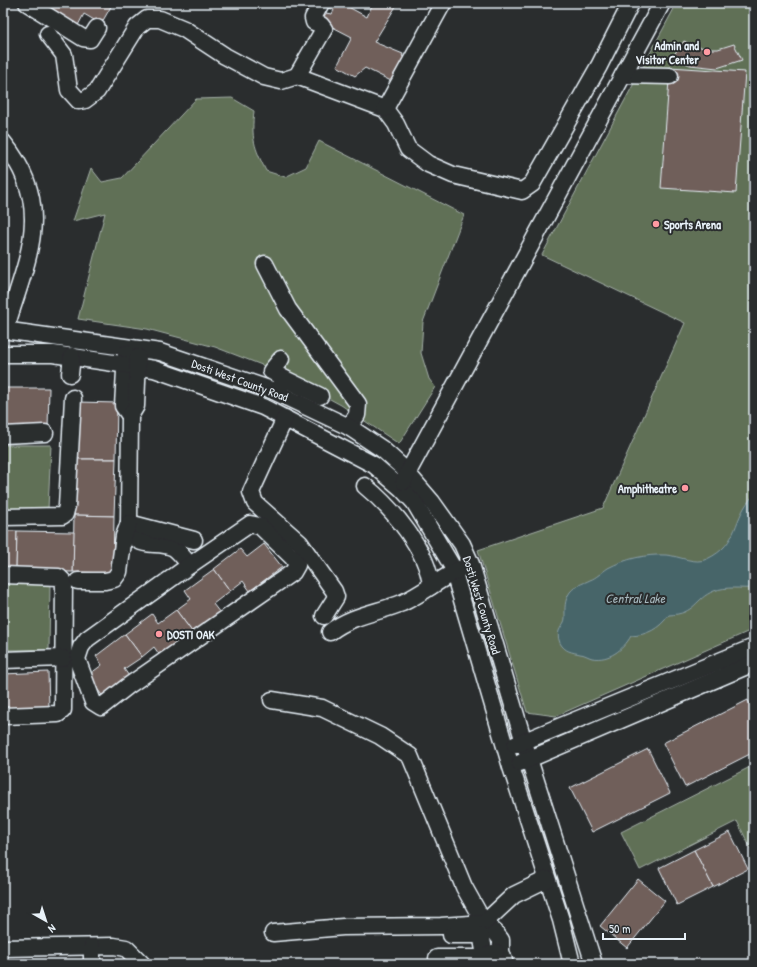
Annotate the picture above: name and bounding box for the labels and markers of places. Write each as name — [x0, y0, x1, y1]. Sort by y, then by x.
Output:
place label: Admin and Visitor Center — [636, 37, 699, 68]
marker: Admin and Visitor Center — [702, 47, 712, 57]
place label: Sports Arena — [664, 216, 721, 234]
marker: Sports Arena — [651, 219, 661, 229]
place label: Amphitheatre — [618, 480, 677, 498]
marker: Amphitheatre — [680, 483, 690, 493]
place label: DOSTI OAK — [167, 626, 216, 643]
marker: DOSTI OAK — [154, 629, 164, 639]

